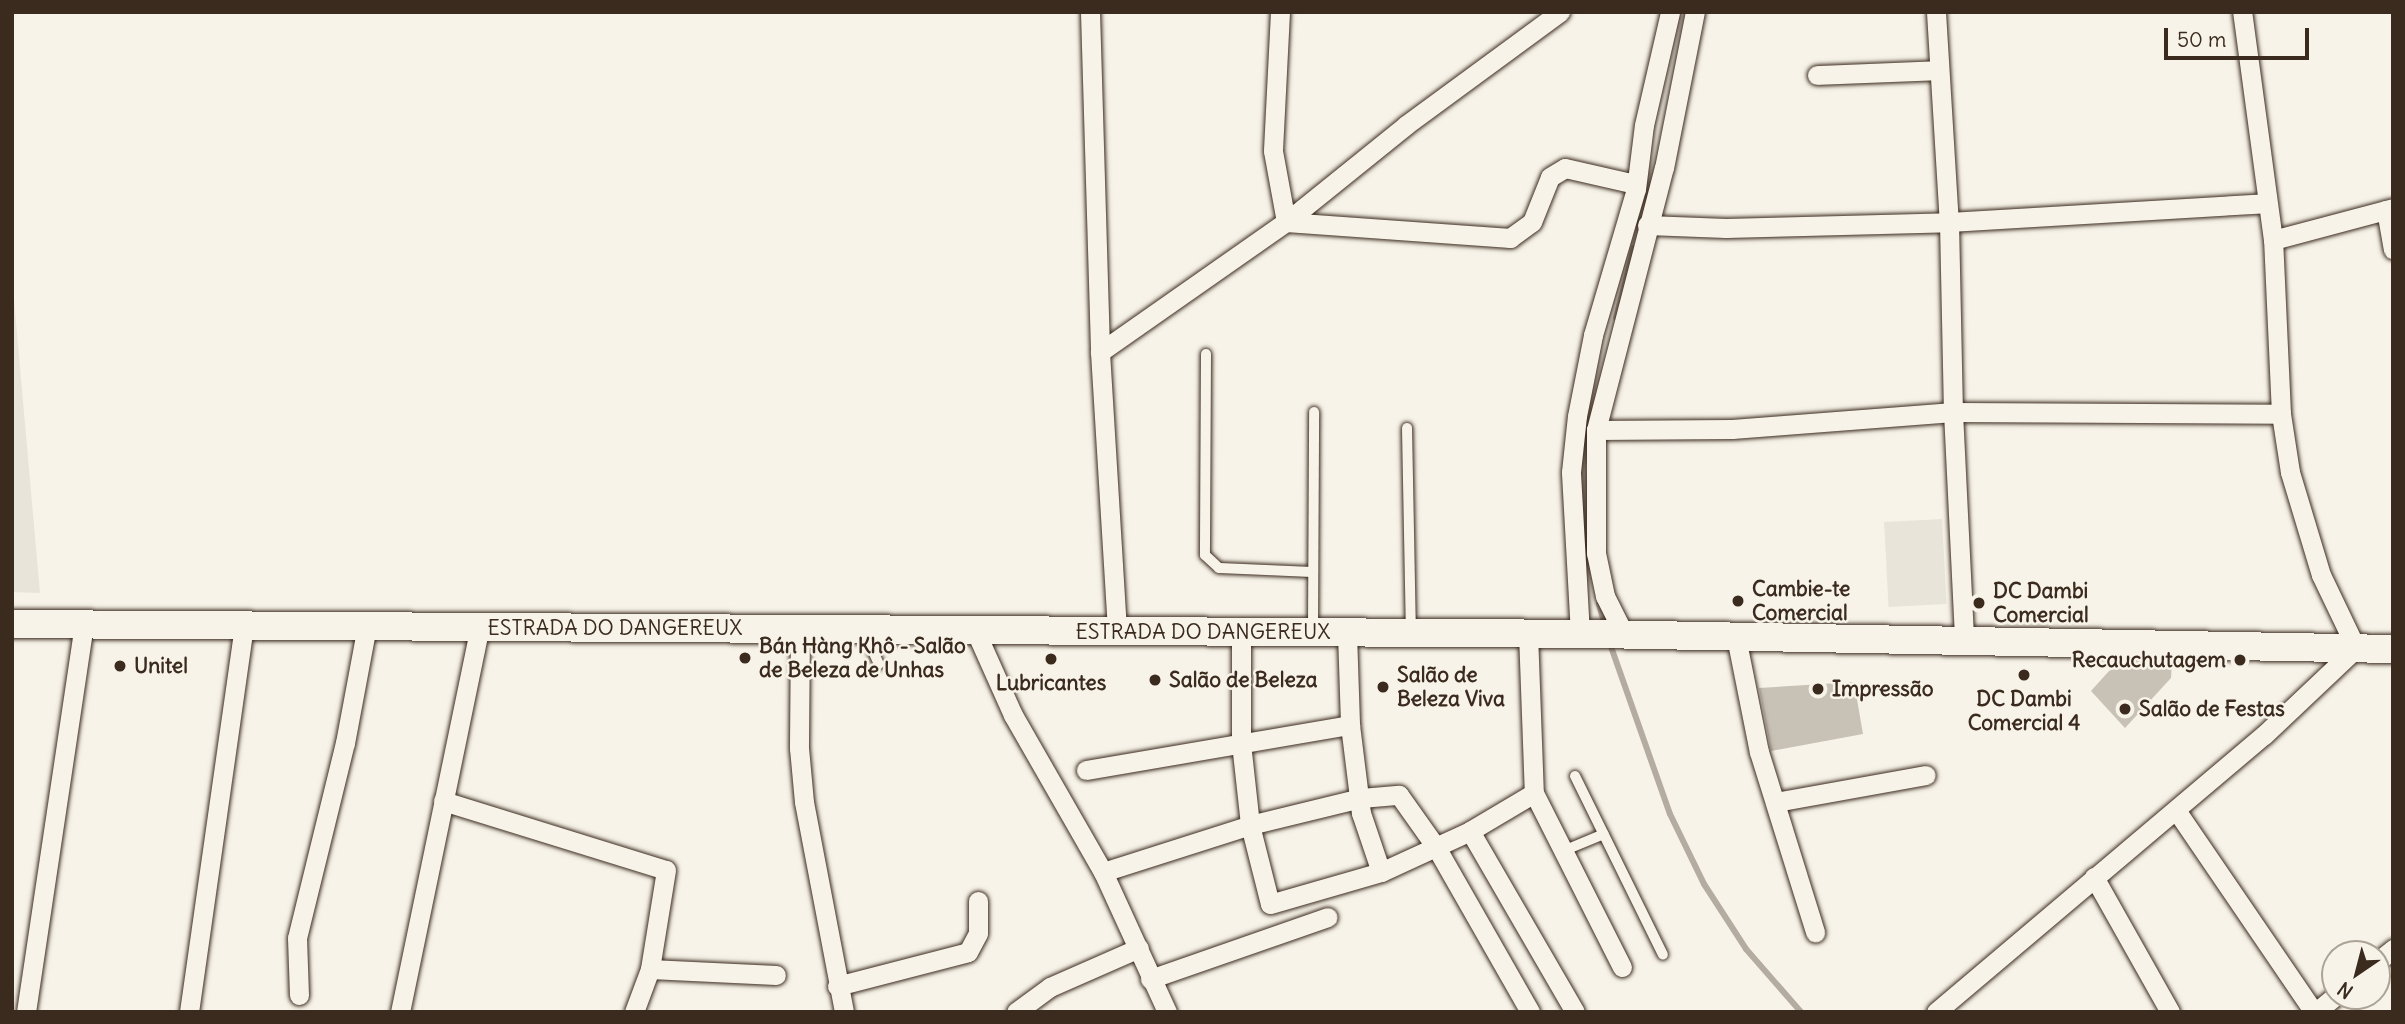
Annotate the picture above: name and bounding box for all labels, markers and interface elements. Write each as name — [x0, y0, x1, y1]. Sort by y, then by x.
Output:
scale bar — [2167, 14, 2312, 58]
text: 50 m — [2177, 26, 2226, 53]
place label: Cambie-te Comercial — [1752, 576, 1850, 626]
place label: DC Dambi Comercial — [1993, 578, 2089, 628]
marker: Cambie-te Comercial — [1730, 593, 1746, 609]
marker: DC Dambi Comercial — [1971, 595, 1987, 611]
street label: ESTRADA DO DANGEREUX — [488, 615, 742, 641]
street label: ESTRADA DO DANGEREUX — [1076, 619, 1330, 645]
place label: Bán Hàng Khô - Salão de Beleza de Unhas — [759, 633, 966, 683]
place label: Recauchutagem — [2072, 647, 2226, 673]
marker: Bán Hàng Khô - Salão de Beleza de Unhas — [737, 650, 753, 666]
marker: Lubricantes — [1043, 651, 1059, 667]
marker: Recauchutagem — [2232, 652, 2248, 668]
place label: Unitel — [134, 653, 188, 679]
marker: Unitel — [112, 658, 128, 674]
place label: Salão de Beleza Viva — [1397, 662, 1505, 712]
place label: Salão de Beleza — [1169, 667, 1318, 693]
marker: DC Dambi Comercial 4 — [2016, 667, 2032, 683]
place label: Lubricantes — [996, 670, 1106, 696]
marker: Salão de Beleza — [1147, 672, 1163, 688]
place label: Impressão — [1832, 676, 1933, 702]
marker: Salão de Beleza Viva — [1375, 679, 1391, 695]
marker: Impressão — [1810, 681, 1826, 697]
place label: DC Dambi Comercial 4 — [1968, 686, 2080, 736]
place label: Salão de Festas — [2139, 696, 2285, 722]
marker: Salão de Festas — [2117, 701, 2133, 717]
north arrow — [2321, 940, 2391, 1010]
text: N — [2333, 977, 2357, 1004]

